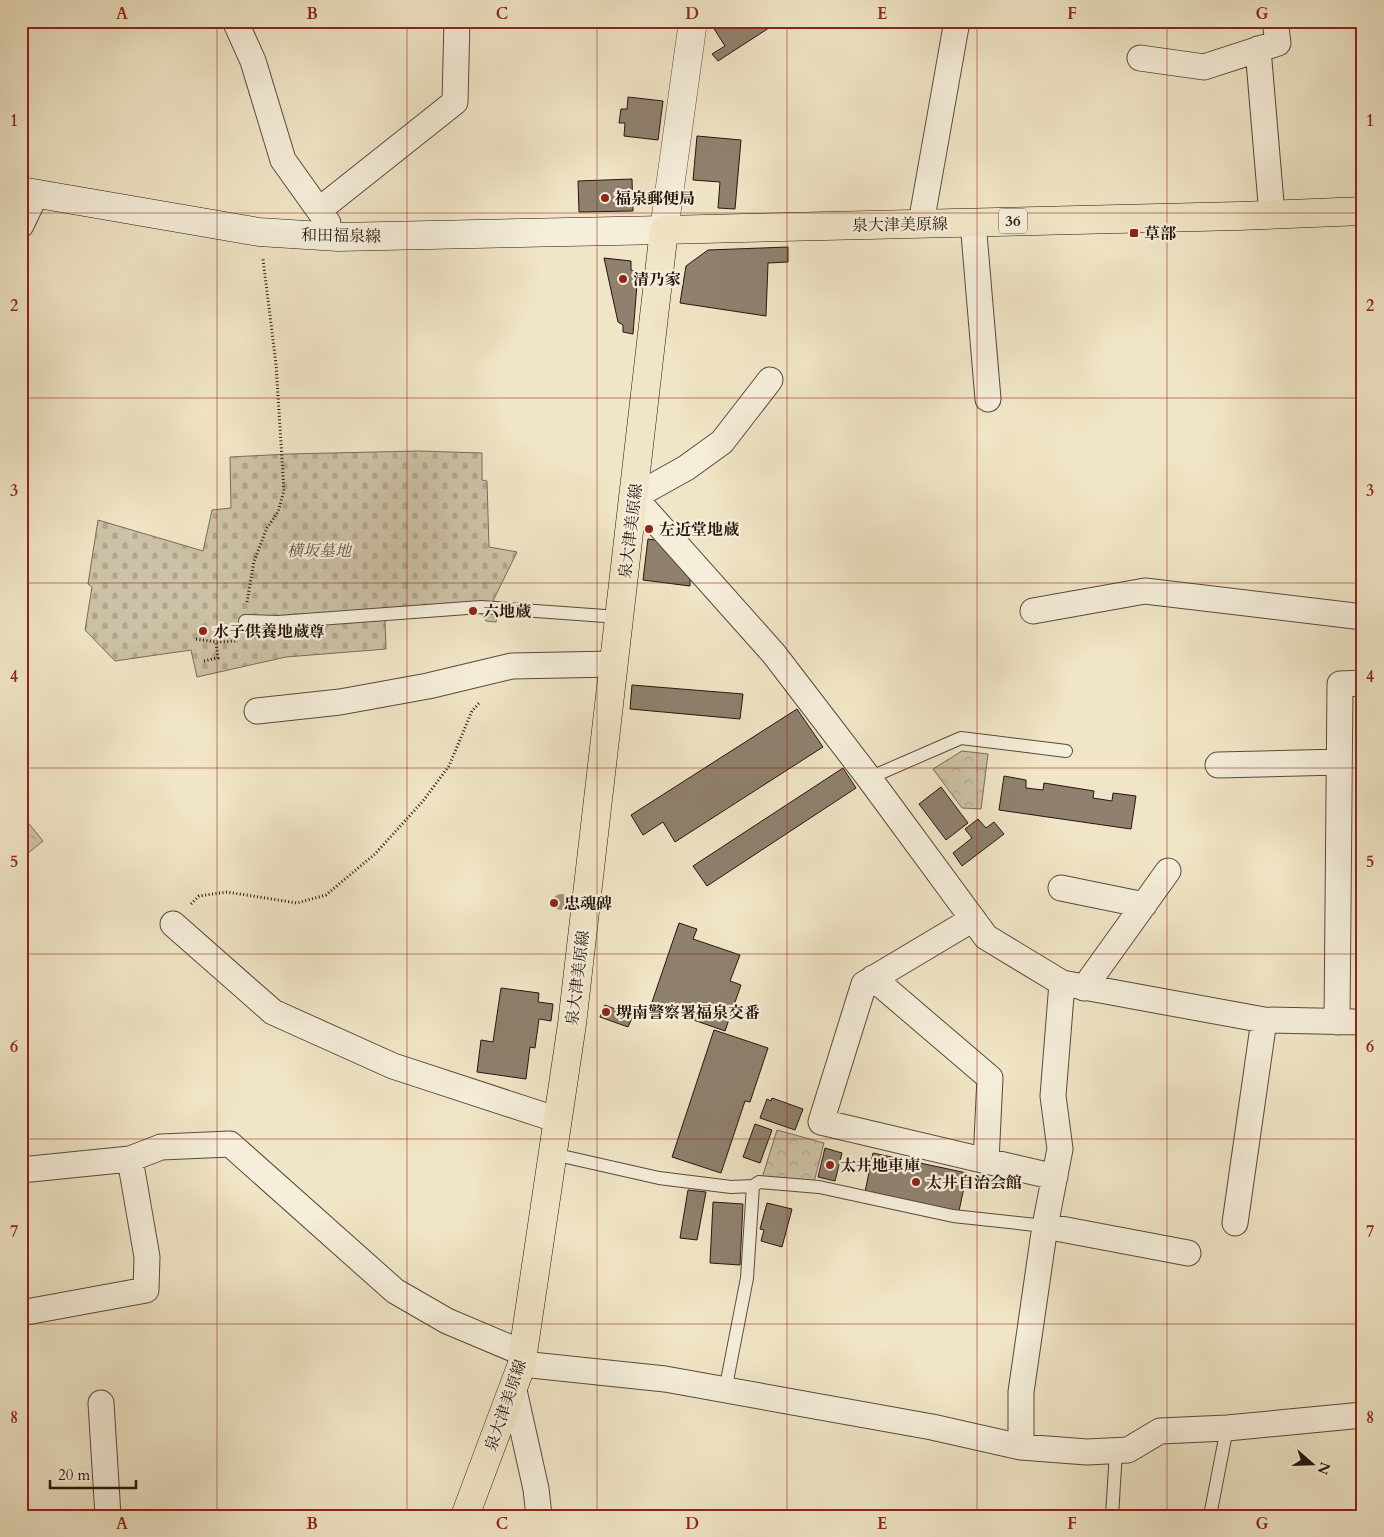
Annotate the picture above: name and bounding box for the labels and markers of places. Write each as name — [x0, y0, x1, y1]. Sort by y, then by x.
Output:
place label: 福泉郵便局 — [614, 188, 695, 210]
marker: 福泉郵便局 — [599, 192, 611, 204]
place label: 草部 — [1144, 223, 1177, 245]
marker: 草部 — [1128, 227, 1140, 239]
place label: 清乃家 — [633, 269, 681, 291]
marker: 清乃家 — [617, 273, 629, 285]
place label: 左近堂地蔵 — [659, 519, 739, 541]
marker: 左近堂地蔵 — [643, 523, 655, 535]
place label: 六地蔵 — [483, 601, 531, 623]
marker: 六地蔵 — [467, 605, 479, 617]
place label: 水子供養地蔵尊 — [213, 621, 325, 643]
marker: 水子供養地蔵尊 — [197, 625, 209, 637]
place label: 忠魂碑 — [564, 893, 612, 915]
marker: 忠魂碑 — [548, 897, 560, 909]
place label: 堺南警察署福泉交番 — [616, 1002, 760, 1024]
marker: 堺南警察署福泉交番 — [600, 1006, 612, 1018]
place label: 太井地車庫 — [840, 1155, 920, 1177]
marker: 太井地車庫 — [824, 1159, 836, 1171]
place label: 太井自治会館 — [926, 1172, 1022, 1194]
marker: 太井自治会館 — [910, 1176, 922, 1188]

